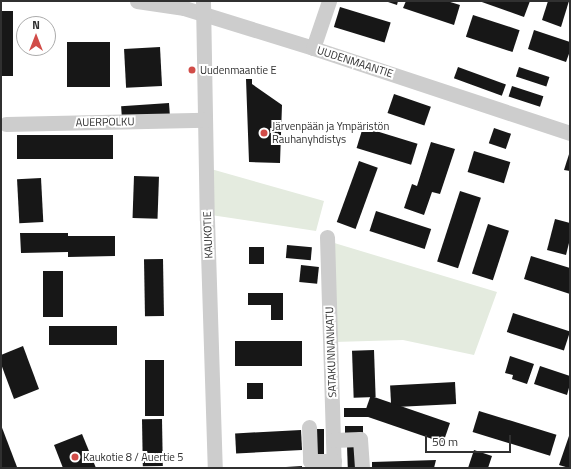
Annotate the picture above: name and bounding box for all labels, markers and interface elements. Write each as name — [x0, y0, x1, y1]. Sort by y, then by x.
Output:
north arrow — [16, 16, 56, 56]
text: N — [32, 17, 40, 33]
street label: UUDENMAANTIE — [315, 43, 395, 81]
place label: Uudenmaantie E — [200, 63, 277, 77]
marker: Uudenmaantie E — [187, 65, 197, 75]
street label: AUERPOLKU — [75, 115, 135, 129]
place label: Järvenpään ja Ympäristön Rauhanyhdistys — [272, 120, 389, 146]
marker: Järvenpään ja Ympäristön Rauhanyhdistys — [259, 128, 269, 138]
street label: KAUKOTIE — [201, 211, 215, 259]
street label: SATAKUNNANKATU — [323, 306, 339, 398]
scale bar — [427, 427, 513, 453]
text: 50 m — [432, 432, 458, 451]
place label: Kaukotie 8 / Auertie 5 — [83, 450, 183, 464]
marker: Kaukotie 8 / Auertie 5 — [70, 452, 80, 462]

